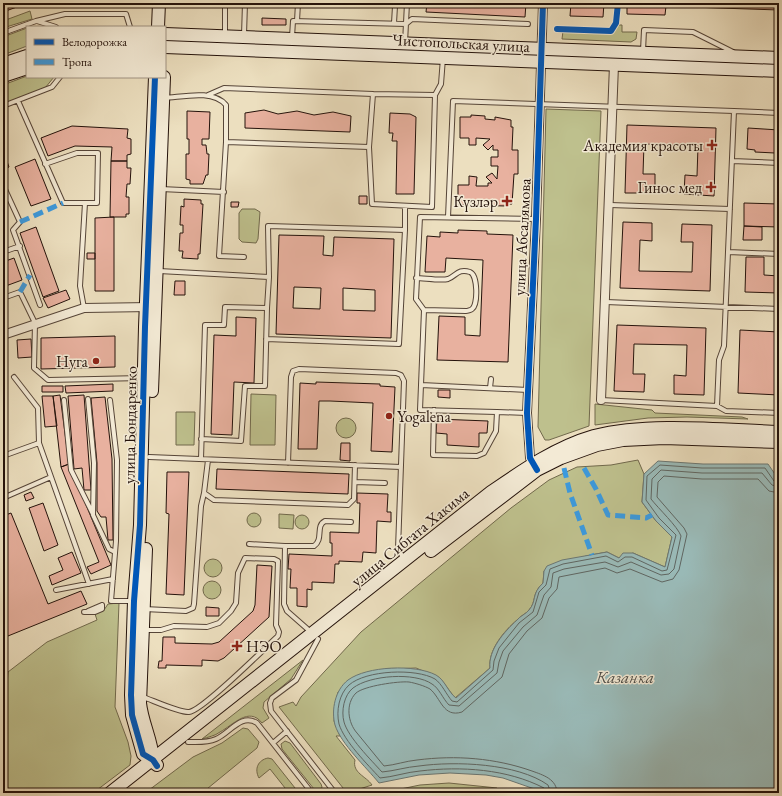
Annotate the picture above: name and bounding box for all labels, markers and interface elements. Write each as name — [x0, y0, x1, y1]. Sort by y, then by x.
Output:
legend — [26, 26, 166, 78]
street label: Чистопольская улица — [392, 29, 531, 57]
text: Велодорожка — [62, 34, 127, 50]
text: Тропа — [62, 54, 92, 70]
place label: Академия красоты — [582, 135, 703, 156]
marker: Академия красоты — [706, 139, 718, 151]
street label: улица Абсалямова — [508, 177, 536, 296]
place label: Гинос мед — [637, 177, 703, 198]
marker: Гинос мед — [705, 181, 717, 193]
place label: Күзләр — [453, 191, 498, 212]
marker: Күзләр — [501, 195, 513, 207]
place label: Нуга — [56, 351, 89, 372]
marker: Нуга — [91, 356, 101, 366]
street label: улица Бондаренко — [118, 366, 142, 484]
place label: Yogalena — [397, 406, 451, 427]
marker: Yogalena — [384, 411, 394, 421]
street label: улица Сибгата Хакима — [347, 482, 474, 591]
place label: НЭО — [246, 636, 282, 657]
marker: НЭО — [231, 640, 243, 652]
water label: Казанка — [595, 666, 654, 688]

